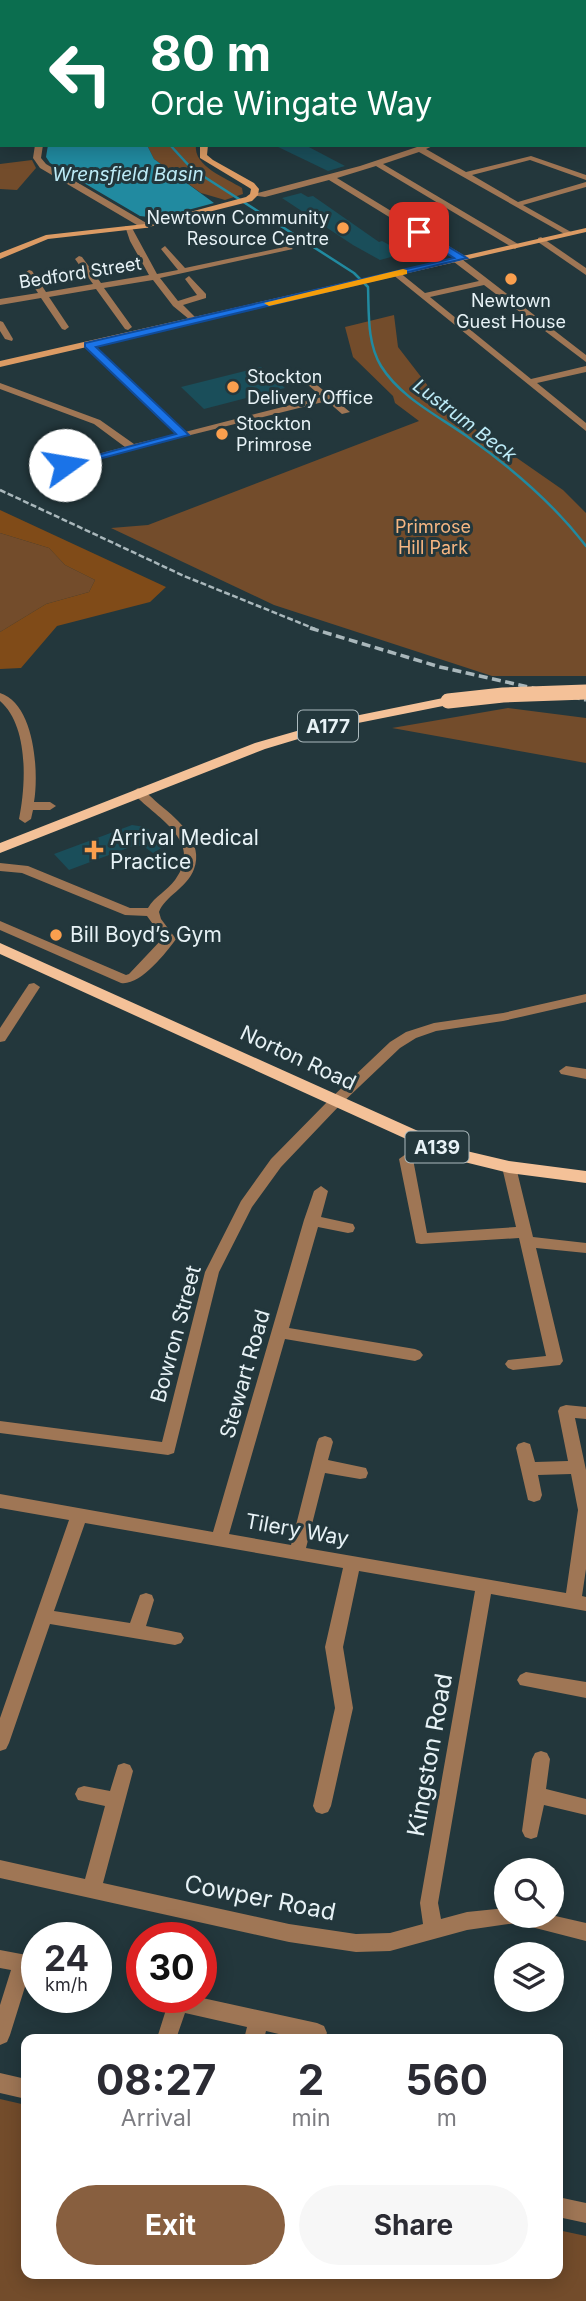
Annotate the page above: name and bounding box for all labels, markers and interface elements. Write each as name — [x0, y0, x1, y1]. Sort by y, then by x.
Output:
text: 80 m — [150, 24, 271, 83]
icon: left — [35, 28, 126, 119]
text: Orde Wingate Way — [150, 84, 432, 123]
water label: Wrensfield Basin — [52, 163, 204, 186]
pin — [389, 202, 449, 262]
place label: Newtown Community Resource Centre — [146, 207, 329, 249]
icon: arrive — [400, 213, 438, 251]
marker: Newtown Community Resource Centre — [335, 220, 351, 236]
street label: Bedford Street — [17, 252, 143, 293]
marker: Newtown Guest House — [503, 271, 519, 287]
place label: Newtown Guest House — [456, 290, 566, 332]
place label: Stockton Delivery Office — [247, 366, 373, 408]
water label: Lustrum Beck — [409, 374, 521, 467]
marker: Stockton Delivery Office — [225, 379, 241, 395]
place label: Stockton Primrose — [236, 413, 312, 455]
marker: Stockton Primrose — [214, 426, 230, 442]
position arrow — [28, 428, 102, 502]
park label: Primrose Hill Park — [395, 516, 471, 558]
road number: A177 — [298, 710, 358, 741]
place label: Arrival Medical Practice — [110, 825, 259, 874]
marker: Arrival Medical Practice — [84, 840, 104, 860]
place label: Bill Boyd’s Gym — [70, 922, 222, 947]
marker: Bill Boyd’s Gym — [48, 927, 64, 943]
street label: Norton Road — [236, 1020, 360, 1095]
road number: A139 — [406, 1132, 468, 1162]
street label: Bowron Street — [145, 1262, 206, 1405]
street label: Stewart Road — [214, 1307, 275, 1441]
street label: Tilery Way — [243, 1508, 351, 1551]
street label: Kingston Road — [401, 1671, 458, 1839]
map controls — [494, 1858, 564, 2012]
button: search — [494, 1858, 564, 1928]
street label: Cowper Road — [182, 1869, 338, 1926]
speed limit sign: 30 — [126, 1922, 217, 2013]
text: 24 — [44, 1937, 89, 1979]
button: layers — [494, 1942, 564, 2012]
text: km/h — [45, 1974, 88, 1995]
text: 08:27 — [96, 2054, 216, 2105]
text: 2 — [298, 2054, 324, 2105]
text: 560 — [406, 2054, 488, 2105]
text: Arrival — [121, 2104, 192, 2132]
text: min — [291, 2104, 331, 2132]
text: m — [437, 2104, 457, 2132]
button: Exit — [56, 2185, 285, 2265]
button: Share — [299, 2185, 528, 2265]

